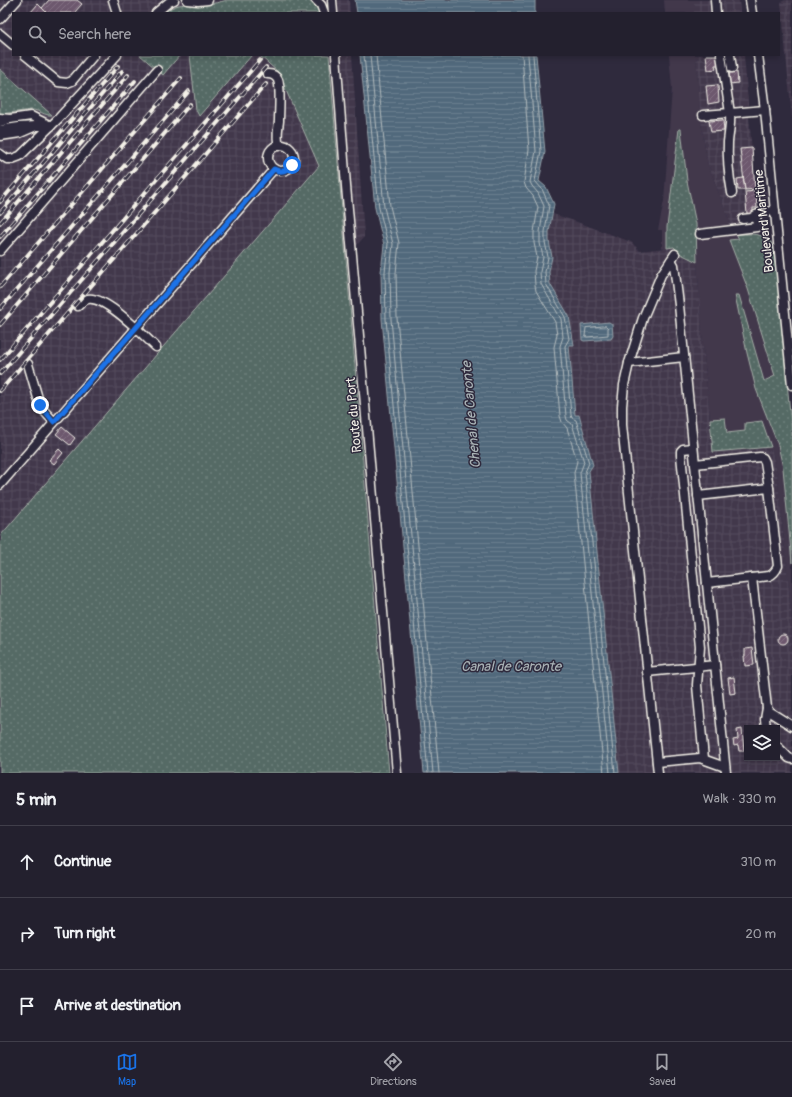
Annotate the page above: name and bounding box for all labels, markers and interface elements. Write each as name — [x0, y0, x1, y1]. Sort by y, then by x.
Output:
search box — [12, 12, 780, 56]
icon: search — [26, 23, 48, 45]
text: Search here — [58, 25, 131, 44]
route start — [283, 156, 301, 174]
street label: Boulevard Maritime — [751, 168, 777, 273]
water label: Chenal de Caronte — [458, 359, 484, 469]
street label: Route du Port — [343, 376, 365, 453]
route end — [31, 396, 49, 414]
water label: Canal de Caronte — [461, 658, 563, 675]
map controls — [744, 725, 780, 761]
button: layers — [744, 725, 780, 761]
text: 5 min — [16, 789, 56, 810]
text: Walk · 330 m — [703, 791, 776, 807]
icon: ahead — [16, 851, 38, 873]
text: Continue — [54, 852, 112, 871]
text: 310 m — [740, 854, 776, 870]
icon: right — [16, 923, 38, 945]
text: Turn right — [54, 924, 115, 943]
text: 20 m — [745, 926, 776, 942]
icon: arrive — [16, 995, 38, 1017]
text: Arrive at destination — [54, 996, 181, 1015]
tab: Map — [116, 1051, 138, 1088]
tab: Directions — [370, 1051, 417, 1088]
tab: Saved — [649, 1051, 676, 1088]

